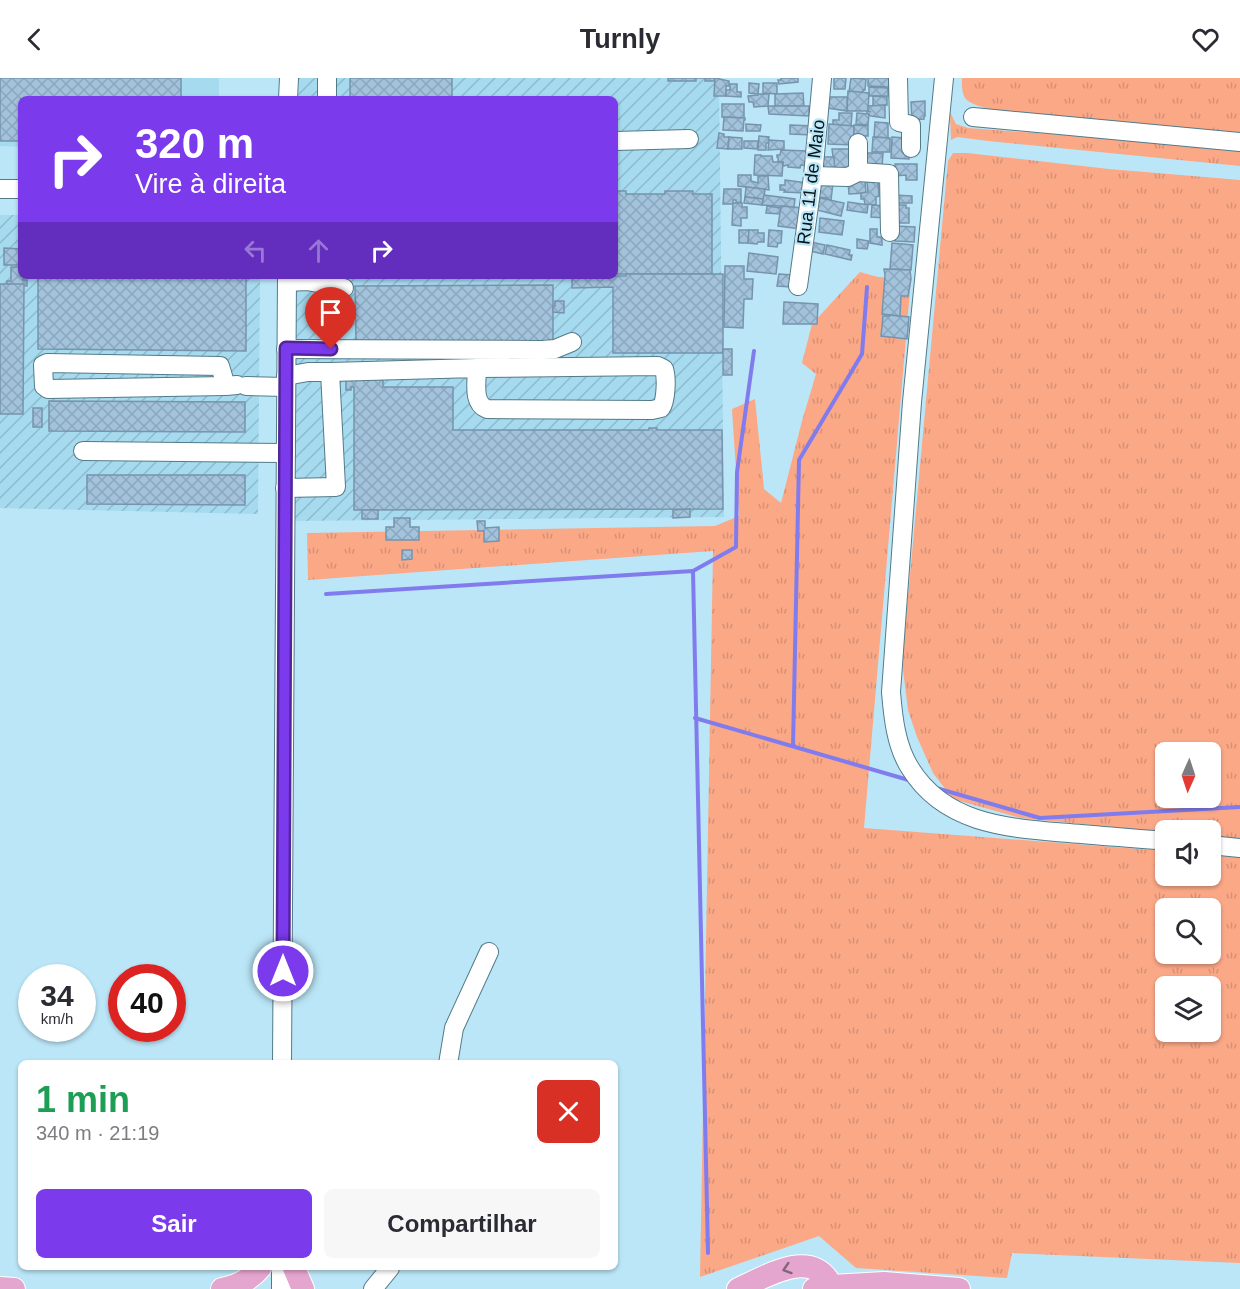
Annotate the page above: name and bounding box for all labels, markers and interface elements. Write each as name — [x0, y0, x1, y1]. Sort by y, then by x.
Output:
icon: back — [18, 23, 51, 56]
icon: heart — [1189, 23, 1222, 56]
text: Turnly — [580, 24, 660, 54]
street label: Rua 11 de Maio — [793, 118, 829, 246]
icon: right — [36, 120, 114, 198]
text: 320 m — [135, 120, 254, 167]
text: Vire à direita — [135, 169, 286, 199]
icon: left — [239, 234, 272, 267]
icon: ahead — [302, 234, 335, 267]
icon: right — [365, 234, 398, 267]
pin — [305, 287, 356, 349]
icon: arrive — [314, 296, 347, 329]
north arrow — [1155, 742, 1221, 808]
map controls — [1155, 742, 1221, 1042]
button: sound — [1155, 820, 1221, 886]
button: search — [1155, 898, 1221, 964]
position arrow — [251, 939, 315, 1003]
speed limit sign: 40 — [108, 964, 186, 1042]
button: layers — [1155, 976, 1221, 1042]
text: 34 — [40, 979, 74, 1012]
text: km/h — [41, 1010, 73, 1027]
text: 1 min — [36, 1079, 130, 1120]
button: close — [537, 1080, 600, 1143]
text: 340 m · 21:19 — [36, 1122, 159, 1144]
button: Sair — [36, 1189, 312, 1258]
button: Compartilhar — [324, 1189, 600, 1258]
one-way arrow — [783, 1262, 793, 1274]

